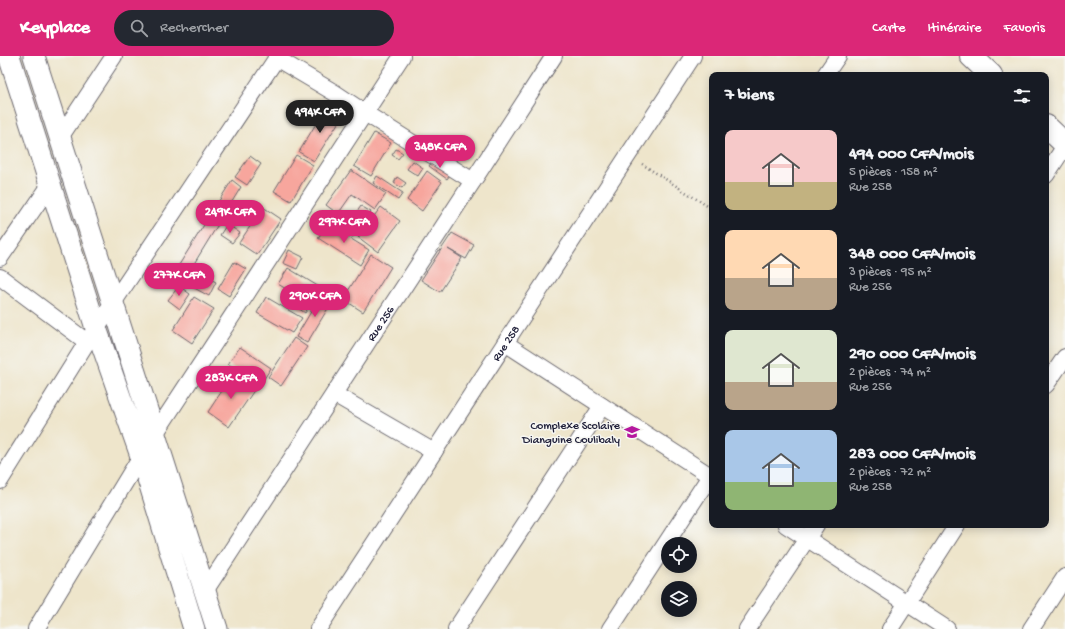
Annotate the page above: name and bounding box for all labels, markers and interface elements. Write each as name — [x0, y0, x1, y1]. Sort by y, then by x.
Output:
search box — [114, 10, 394, 46]
text: Keyplace — [20, 17, 90, 40]
icon: search — [128, 17, 150, 39]
text: Rechercher — [160, 19, 228, 37]
text: Carte — [872, 20, 906, 37]
text: Itinéraire — [928, 20, 981, 37]
text: Favoris — [1003, 20, 1045, 37]
icon: filters — [1011, 85, 1033, 107]
text: 7 biens — [725, 86, 774, 106]
pin: 494K CFA — [279, 100, 361, 134]
text: 494K CFA — [295, 105, 345, 120]
pin: 348K CFA — [399, 135, 481, 169]
text: 348K CFA — [414, 140, 466, 155]
text: 494 000 CFA/mois — [849, 145, 974, 165]
icon: home — [757, 146, 805, 194]
text: 5 pièces · 158 m² — [849, 165, 938, 180]
text: Rue 258 — [849, 180, 892, 195]
pin: 249K CFA — [189, 200, 271, 234]
text: 249K CFA — [205, 205, 255, 220]
pin: 297K CFA — [303, 210, 385, 244]
text: 297K CFA — [318, 215, 370, 230]
text: 348 000 CFA/mois — [849, 245, 975, 265]
icon: home — [757, 246, 805, 294]
pin: 277K CFA — [138, 263, 220, 297]
text: 3 pièces · 95 m² — [849, 265, 932, 280]
text: 277K CFA — [153, 268, 205, 283]
text: Rue 256 — [849, 280, 892, 295]
pin: 290K CFA — [274, 284, 356, 318]
text: 290K CFA — [289, 289, 341, 304]
street label: Rue 256 — [365, 303, 399, 345]
street label: Rue 258 — [490, 323, 524, 364]
text: 290 000 CFA/mois — [849, 345, 975, 365]
icon: home — [757, 346, 805, 394]
text: 2 pièces · 74 m² — [849, 365, 931, 380]
pin: 283K CFA — [190, 366, 272, 400]
text: 283K CFA — [205, 371, 257, 386]
text: Rue 256 — [849, 380, 892, 395]
place label: Complexe Scolaire Dianguine Coulibaly — [521, 420, 621, 448]
school or university icon: Complexe Scolaire Dianguine Coulibaly — [623, 423, 641, 441]
text: 283 000 CFA/mois — [849, 445, 975, 465]
icon: home — [757, 446, 805, 494]
text: 2 pièces · 72 m² — [849, 465, 931, 480]
text: Rue 258 — [849, 480, 892, 495]
map controls — [661, 537, 697, 617]
button: locate — [661, 537, 697, 573]
button: layers — [661, 581, 697, 617]

